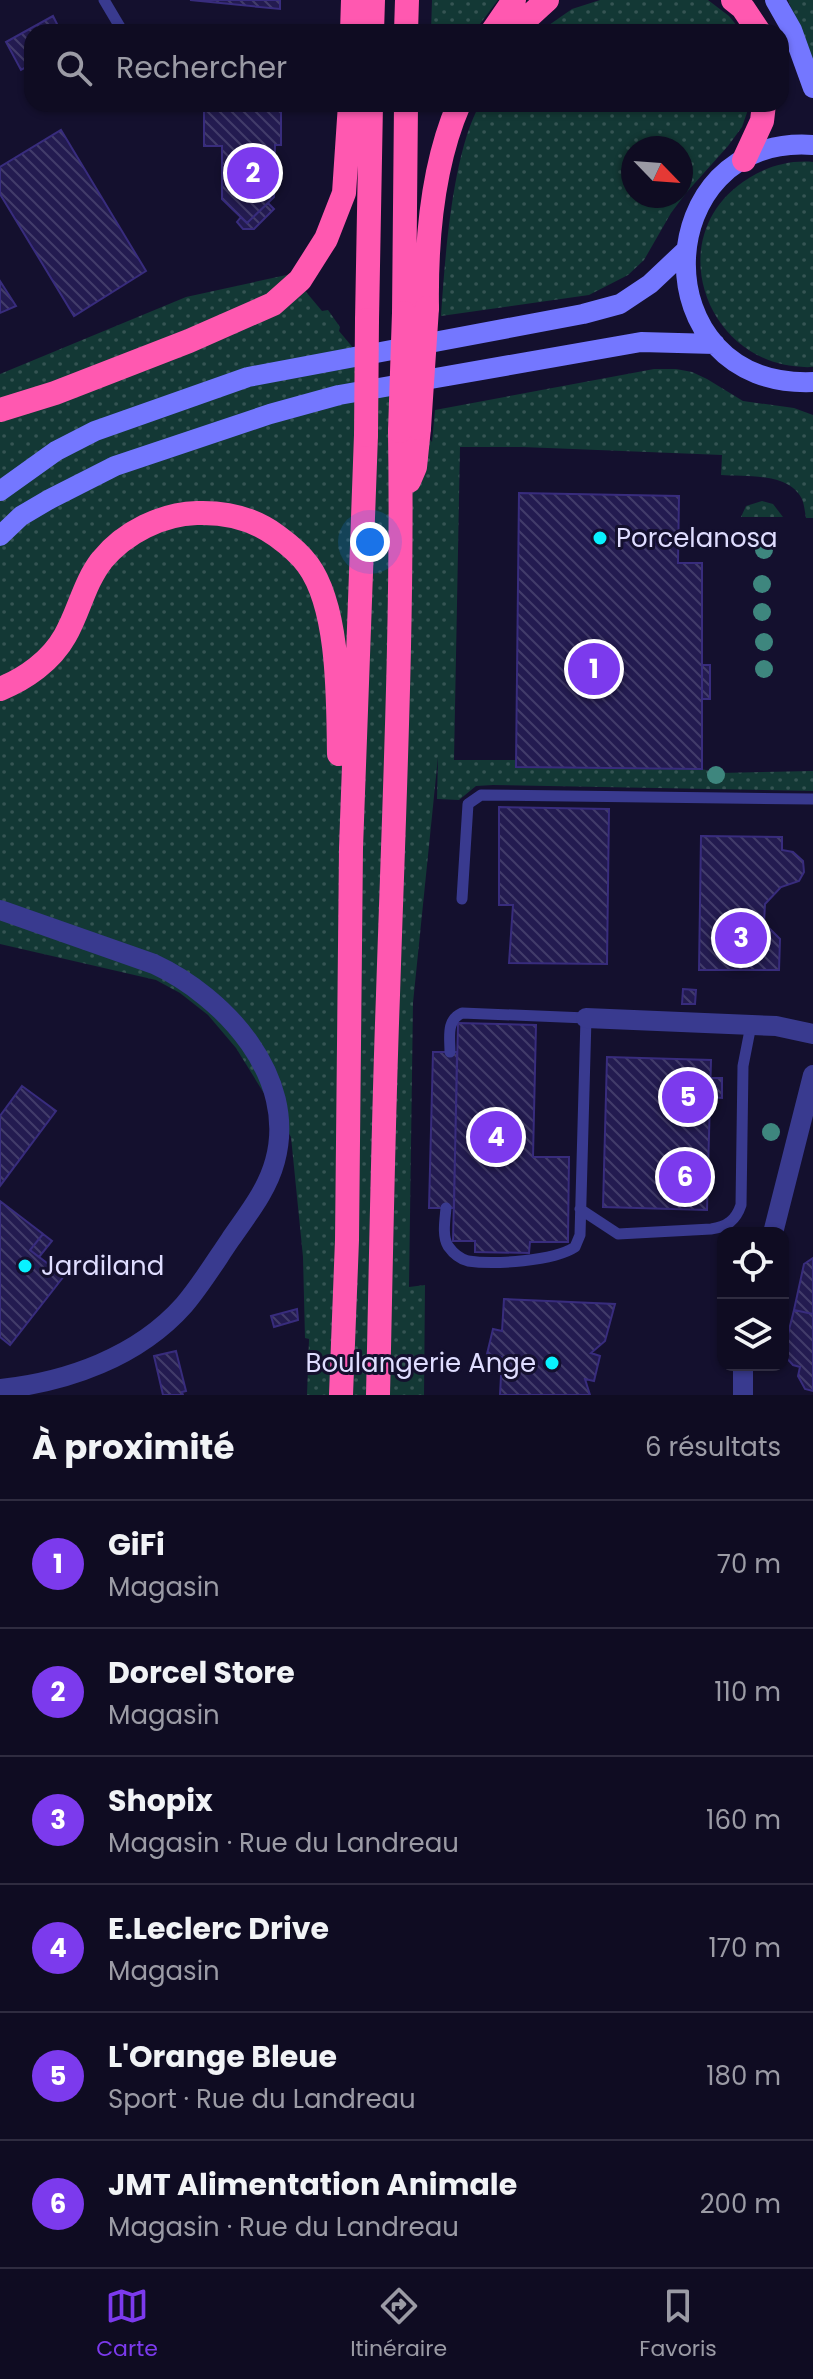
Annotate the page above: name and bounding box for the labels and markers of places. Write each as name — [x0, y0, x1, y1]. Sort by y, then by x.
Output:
pin: 2 — [227, 143, 279, 203]
place label: Porcelanosa — [616, 520, 778, 556]
marker: Porcelanosa — [591, 529, 609, 547]
pin: 1 — [568, 639, 620, 699]
pin: 3 — [715, 908, 767, 968]
pin: 5 — [662, 1067, 714, 1127]
pin: 4 — [470, 1107, 522, 1167]
pin: 6 — [659, 1147, 711, 1207]
place label: Jardiland — [41, 1248, 164, 1284]
marker: Jardiland — [16, 1257, 34, 1275]
place label: Boulangerie Ange — [305, 1345, 536, 1381]
marker: Boulangerie Ange — [543, 1354, 561, 1372]

